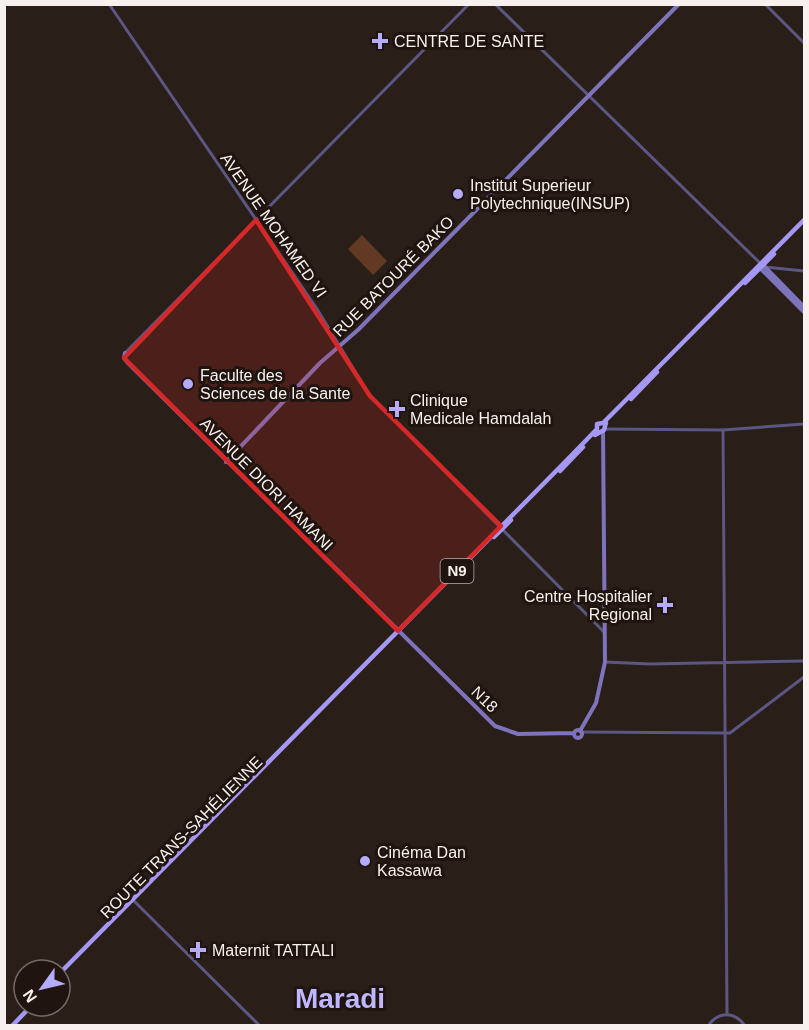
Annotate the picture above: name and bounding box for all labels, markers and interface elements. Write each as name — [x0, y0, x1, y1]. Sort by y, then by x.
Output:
marker: CENTRE DE SANTE — [371, 32, 389, 50]
place label: CENTRE DE SANTE — [394, 33, 544, 50]
street label: AVENUE MOHAMED VI — [217, 150, 330, 301]
place label: Institut Superieur Polytechnique(INSUP) — [470, 177, 630, 212]
marker: Institut Superieur Polytechnique(INSUP) — [451, 187, 465, 201]
street label: RUE BATOURÉ BAKO — [329, 212, 457, 340]
place label: Faculte des Sciences de la Sante — [200, 367, 350, 402]
marker: Faculte des Sciences de la Sante — [181, 377, 195, 391]
place label: Clinique Medicale Hamdalah — [410, 392, 551, 427]
marker: Clinique Medicale Hamdalah — [388, 400, 406, 418]
street label: AVENUE DIORI HAMANI — [197, 415, 336, 554]
road number: N9 — [440, 559, 474, 583]
place label: Centre Hospitalier Regional — [524, 588, 653, 623]
marker: Centre Hospitalier Regional — [656, 596, 674, 614]
street label: N18 — [468, 683, 501, 716]
street label: ROUTE TRANS-SAHÉLIENNE — [96, 752, 266, 922]
place label: Cinéma Dan Kassawa — [377, 844, 466, 879]
marker: Cinéma Dan Kassawa — [358, 854, 372, 868]
marker: Maternit TATTALI — [189, 941, 207, 959]
place label: Maternit TATTALI — [212, 942, 334, 959]
north arrow — [12, 958, 72, 1018]
district label: Maradi — [295, 983, 385, 1014]
text: N — [20, 987, 40, 1006]

